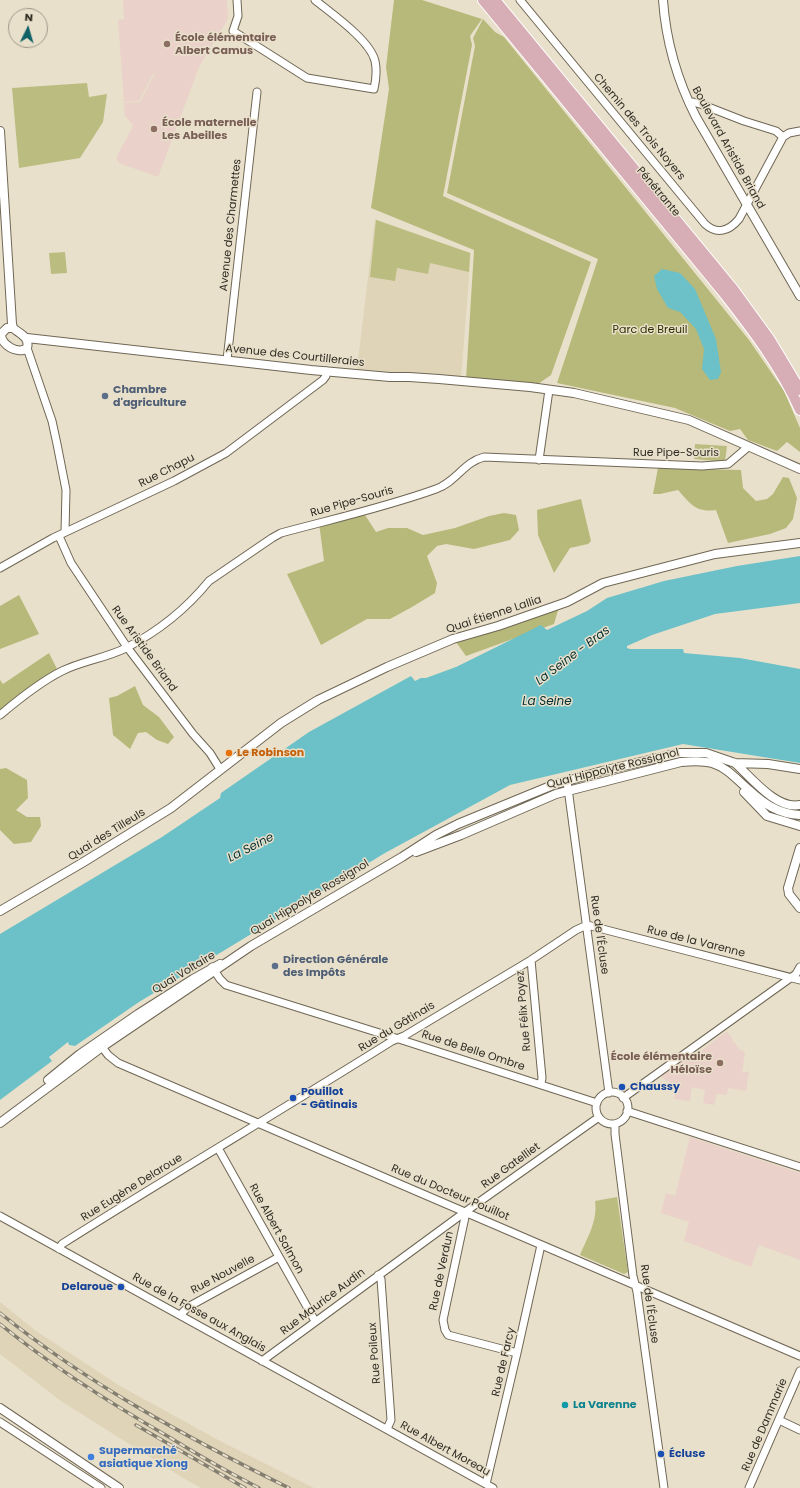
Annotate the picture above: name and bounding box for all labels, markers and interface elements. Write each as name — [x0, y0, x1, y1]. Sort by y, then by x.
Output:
north arrow — [8, 8, 48, 48]
text: N — [24, 9, 34, 25]
place label: École élémentaire Albert Camus — [175, 31, 276, 57]
marker: École élémentaire Albert Camus — [162, 39, 172, 49]
street label: Chemin des Trois Noyers — [590, 71, 688, 183]
street label: Boulevard Aristide Briand — [689, 85, 767, 211]
place label: École maternelle Les Abeilles — [162, 116, 256, 142]
marker: École maternelle Les Abeilles — [149, 124, 159, 134]
street label: Avenue des Charmettes — [217, 158, 245, 292]
street label: Pénétrante — [634, 165, 682, 219]
park label: Parc de Breuil — [613, 323, 687, 337]
street label: Avenue des Courtilleraies — [225, 342, 365, 370]
place label: Chambre d'agriculture — [113, 383, 186, 409]
marker: Chambre d'agriculture — [100, 391, 110, 401]
street label: Rue Pipe-Souris — [633, 446, 719, 460]
street label: Rue Chapu — [137, 451, 197, 491]
street label: Rue Pipe-Souris — [309, 484, 395, 520]
street label: Quai Étienne Lallia — [445, 593, 543, 637]
street label: Rue Aristide Briand — [108, 604, 180, 694]
water label: La Seine - Bras — [533, 623, 613, 689]
water label: La Seine — [522, 695, 572, 709]
place label: Le Robinson — [237, 746, 304, 760]
street label: Quai Hippolyte Rossignol — [546, 746, 680, 792]
marker: Le Robinson — [224, 748, 234, 758]
street label: Quai des Tilleuls — [66, 806, 148, 864]
water label: La Seine — [226, 830, 276, 866]
street label: Quai Hippolyte Rossignol — [248, 857, 372, 939]
street label: Rue de l'Écluse — [587, 895, 611, 975]
street label: Rue de la Varenne — [646, 923, 746, 961]
street label: Quai Voltaire — [150, 949, 218, 997]
place label: Direction Générale des Impôts — [283, 953, 388, 979]
marker: Direction Générale des Impôts — [270, 961, 280, 971]
street label: Rue Félix Poyez — [514, 970, 534, 1052]
street label: Rue du Gâtinais — [357, 999, 437, 1055]
street label: Rue de Belle Ombre — [420, 1028, 526, 1074]
place label: École élémentaire Héloïse — [611, 1050, 712, 1076]
marker: École élémentaire Héloïse — [715, 1058, 725, 1068]
place label: Chaussy — [630, 1080, 680, 1094]
marker: Chaussy — [617, 1082, 627, 1092]
place label: Pouillot - Gâtinais — [301, 1085, 358, 1111]
marker: Pouillot - Gâtinais — [288, 1093, 298, 1103]
street label: Rue Gatelliet — [479, 1140, 543, 1192]
street label: Rue Eugène Delaroue — [79, 1151, 185, 1225]
street label: Rue du Docteur Pouillot — [389, 1162, 511, 1224]
street label: Rue Albert Salmon — [246, 1182, 306, 1276]
street label: Rue de Verdun — [427, 1230, 457, 1312]
street label: Rue Nouvelle — [189, 1253, 257, 1297]
street label: Rue de l'Écluse — [637, 1264, 661, 1344]
street label: Rue Maurice Audin — [278, 1266, 368, 1338]
street label: Rue de la Fosse aux Anglais — [130, 1271, 268, 1355]
place label: Delaroue — [62, 1280, 113, 1294]
marker: Delaroue — [116, 1282, 126, 1292]
street label: Rue Poileux — [366, 1322, 384, 1384]
street label: Rue de Farcy — [490, 1326, 518, 1398]
street label: Rue de Dammarie — [739, 1377, 791, 1473]
place label: La Varenne — [573, 1398, 637, 1412]
marker: La Varenne — [560, 1400, 570, 1410]
street label: Rue Albert Moreau — [398, 1419, 492, 1479]
place label: Supermarché asiatique Xiong — [99, 1444, 188, 1470]
place label: Écluse — [669, 1447, 705, 1461]
marker: Écluse — [656, 1449, 666, 1459]
marker: Supermarché asiatique Xiong — [86, 1452, 96, 1462]

